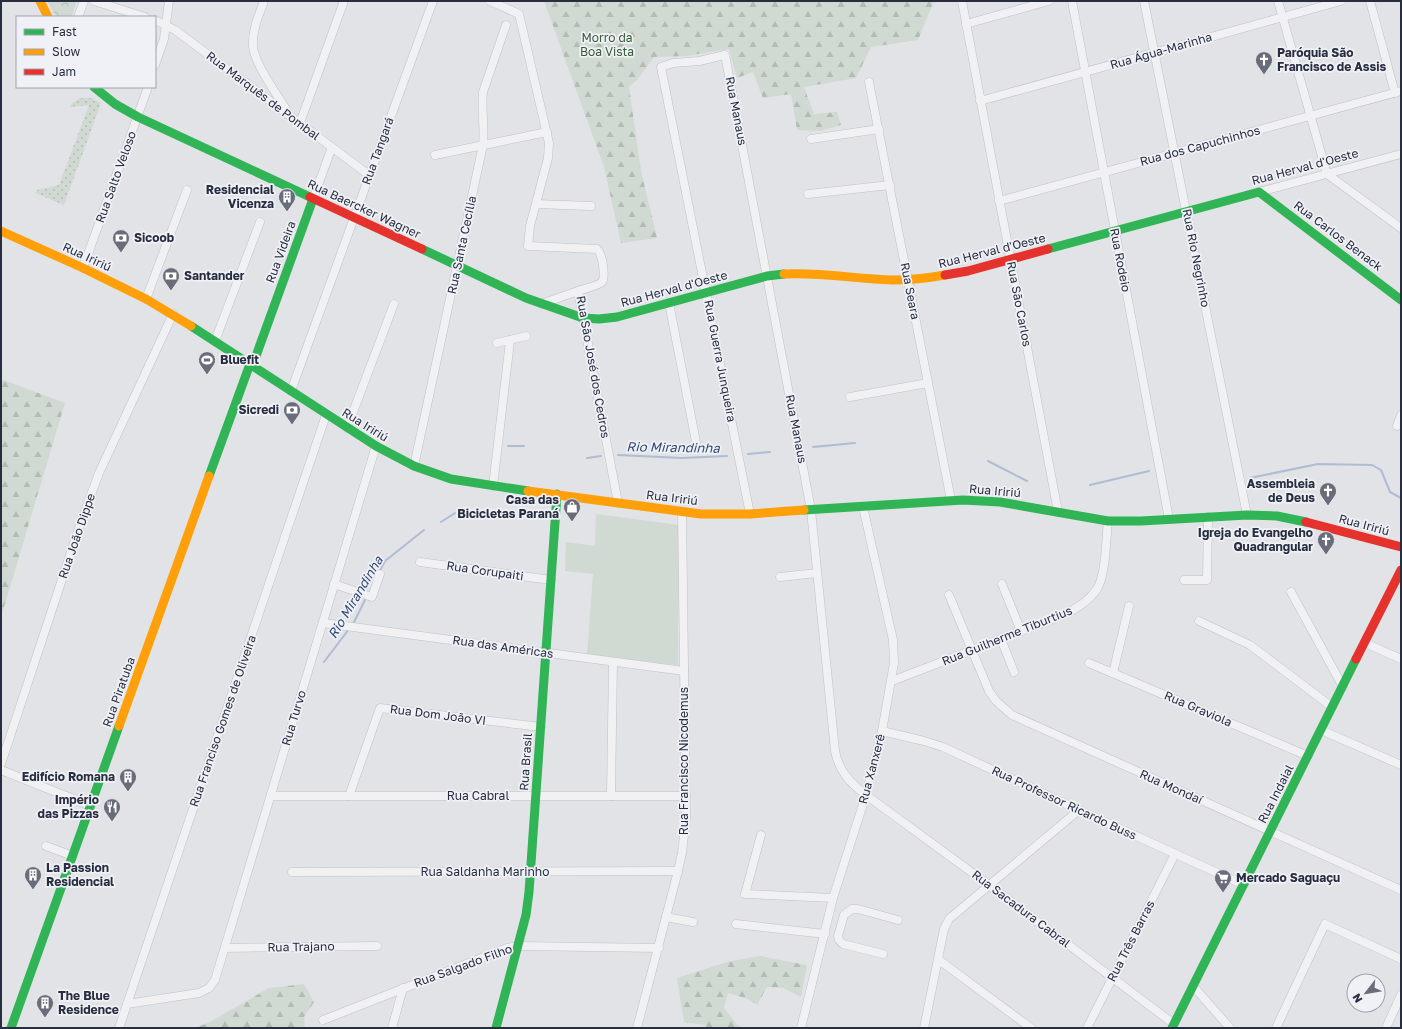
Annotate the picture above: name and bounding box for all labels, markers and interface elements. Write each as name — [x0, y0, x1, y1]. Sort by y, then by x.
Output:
legend — [16, 16, 156, 88]
text: Fast — [52, 24, 77, 39]
street label: Rua Água-Marinha — [1108, 29, 1214, 72]
park label: Morro da Boa Vista — [580, 30, 634, 59]
text: Slow — [52, 44, 80, 59]
place label: Paróquia São Francisco de Assis — [1277, 45, 1387, 74]
street label: Rua Marquês de Pombal — [203, 48, 323, 143]
church icon: Paróquia São Francisco de Assis — [1254, 50, 1274, 75]
text: Jam — [52, 64, 76, 79]
street label: Rua Manaus — [722, 75, 751, 147]
street label: Rua Tangará — [358, 115, 397, 187]
street label: Rua dos Capuchinhos — [1138, 122, 1262, 169]
street label: Rua Salto Veloso — [92, 129, 139, 225]
street label: Rua Herval d'Oeste — [1250, 145, 1360, 188]
street label: Rua Baercker Wagner — [305, 176, 424, 242]
place label: Residencial Vicenza — [206, 182, 274, 211]
building icon: Residencial Vicenza — [277, 187, 297, 212]
street label: Rua Santa Cecília — [444, 194, 479, 295]
street label: Rua Carlos Benack — [1291, 197, 1386, 274]
street label: Rua Rio Negrinho — [1180, 207, 1213, 308]
street label: Rua Videira — [262, 219, 299, 285]
street label: Rua Rodeio — [1107, 227, 1134, 293]
bank icon: Sicoob — [111, 228, 131, 253]
place label: Sicoob — [134, 230, 175, 245]
street label: Rua Herval d'Oeste — [937, 230, 1047, 271]
street label: Rua Iririú — [61, 239, 114, 274]
street label: Rua São Carlos — [1004, 260, 1035, 348]
street label: Rua Seara — [898, 261, 923, 321]
bank icon: Santander — [161, 266, 181, 291]
street label: Rua Herval d'Oeste — [619, 267, 729, 310]
place label: Santander — [184, 268, 245, 283]
street label: Rua São José dos Cedros — [574, 295, 613, 439]
street label: Rua Guerra Junqueira — [701, 299, 740, 423]
sports icon: Bluefit — [197, 350, 217, 375]
place label: Bluefit — [220, 352, 259, 367]
street label: Rua Manaus — [782, 393, 811, 465]
bank icon: Sicredi — [282, 400, 302, 425]
place label: Sicredi — [239, 402, 279, 417]
street label: Rua Iririú — [339, 404, 391, 445]
water label: Rio Mirandinha — [626, 438, 720, 456]
place label: Assembleia de Deus — [1247, 476, 1315, 505]
street label: Rua Iririú — [969, 481, 1021, 500]
church icon: Assembleia de Deus — [1318, 481, 1338, 506]
street label: Rua Iririú — [645, 487, 699, 508]
street label: Rua João Dippe — [55, 491, 98, 580]
place label: Casa das Bicicletas Paraná — [457, 492, 559, 521]
shop icon: Casa das Bicicletas Paraná — [562, 497, 582, 522]
street label: Rua Iririú — [1337, 511, 1391, 538]
place label: Igreja do Evangelho Quadrangular — [1198, 525, 1313, 554]
church icon: Igreja do Evangelho Quadrangular — [1316, 530, 1336, 555]
water label: Rio Mirandinha — [324, 552, 386, 641]
street label: Rua Corupaiti — [446, 558, 525, 583]
street label: Rua Guilherme Tiburtius — [939, 603, 1074, 669]
street label: Rua das Américas — [452, 632, 554, 661]
street label: Rua Franciso Gomes de Oliveira — [186, 633, 259, 809]
street label: Rua Piratuba — [99, 655, 138, 729]
street label: Rua Francisco Nicodemus — [676, 687, 691, 835]
street label: Rua Turvo — [278, 688, 309, 747]
street label: Rua Graviola — [1162, 688, 1234, 730]
street label: Rua Dom João VI — [389, 701, 487, 728]
street label: Rua Brasil — [516, 732, 535, 791]
street label: Rua Xanxerê — [855, 732, 888, 805]
street label: Rua Professor Ricardo Buss — [989, 762, 1139, 843]
street label: Rua Indaial — [1254, 762, 1297, 826]
street label: Rua Mondaí — [1137, 766, 1206, 807]
building icon: Edifício Romana — [118, 767, 138, 792]
place label: Edifício Romana — [22, 769, 115, 784]
street label: Rua Cabral — [447, 788, 509, 803]
place label: Império das Pizzas — [38, 792, 99, 821]
restaurant icon: Império das Pizzas — [102, 797, 122, 822]
place label: La Passion Residencial — [46, 860, 114, 889]
street label: Rua Saldanha Marinho — [421, 864, 549, 879]
building icon: La Passion Residencial — [23, 865, 43, 890]
street label: Rua Sacadura Cabral — [969, 867, 1074, 951]
supermarket icon: Mercado Saguaçu — [1213, 868, 1233, 893]
place label: Mercado Saguaçu — [1236, 870, 1340, 885]
street label: Rua Três Barras — [1104, 898, 1158, 984]
street label: Rua Trajano — [267, 938, 335, 955]
street label: Rua Salgado Filho — [412, 941, 514, 990]
north arrow — [1346, 973, 1386, 1013]
place label: The Blue Residence — [58, 988, 119, 1017]
text: N — [1349, 991, 1365, 1005]
building icon: The Blue Residence — [35, 993, 55, 1018]

